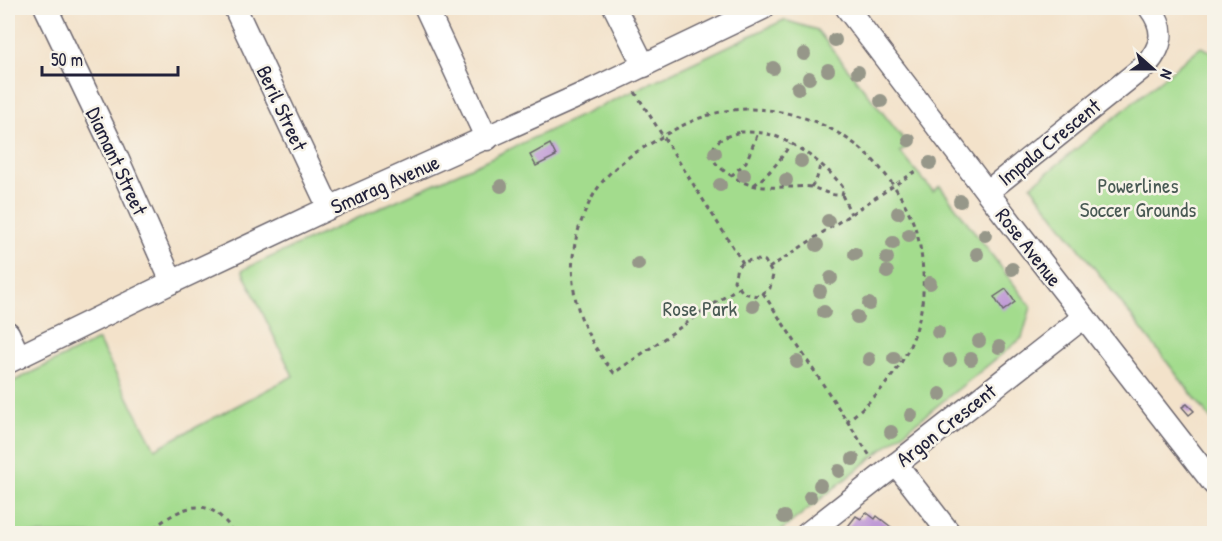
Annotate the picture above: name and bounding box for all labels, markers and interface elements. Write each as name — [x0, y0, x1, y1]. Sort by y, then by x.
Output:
scale bar — [42, 39, 178, 77]
north arrow — [1123, 39, 1183, 99]
text: 50 m — [51, 47, 83, 72]
street label: Beril Street — [250, 61, 315, 156]
text: N — [1155, 66, 1179, 83]
street label: Impala Crescent — [992, 91, 1107, 192]
street label: Diamant Street — [79, 102, 155, 220]
street label: Smarag Avenue — [326, 147, 444, 221]
park label: Powerlines Soccer Grounds — [1080, 171, 1196, 224]
street label: Rose Avenue — [989, 202, 1069, 292]
park label: Rose Park — [663, 294, 737, 323]
street label: Argon Crescent — [890, 376, 1003, 473]

